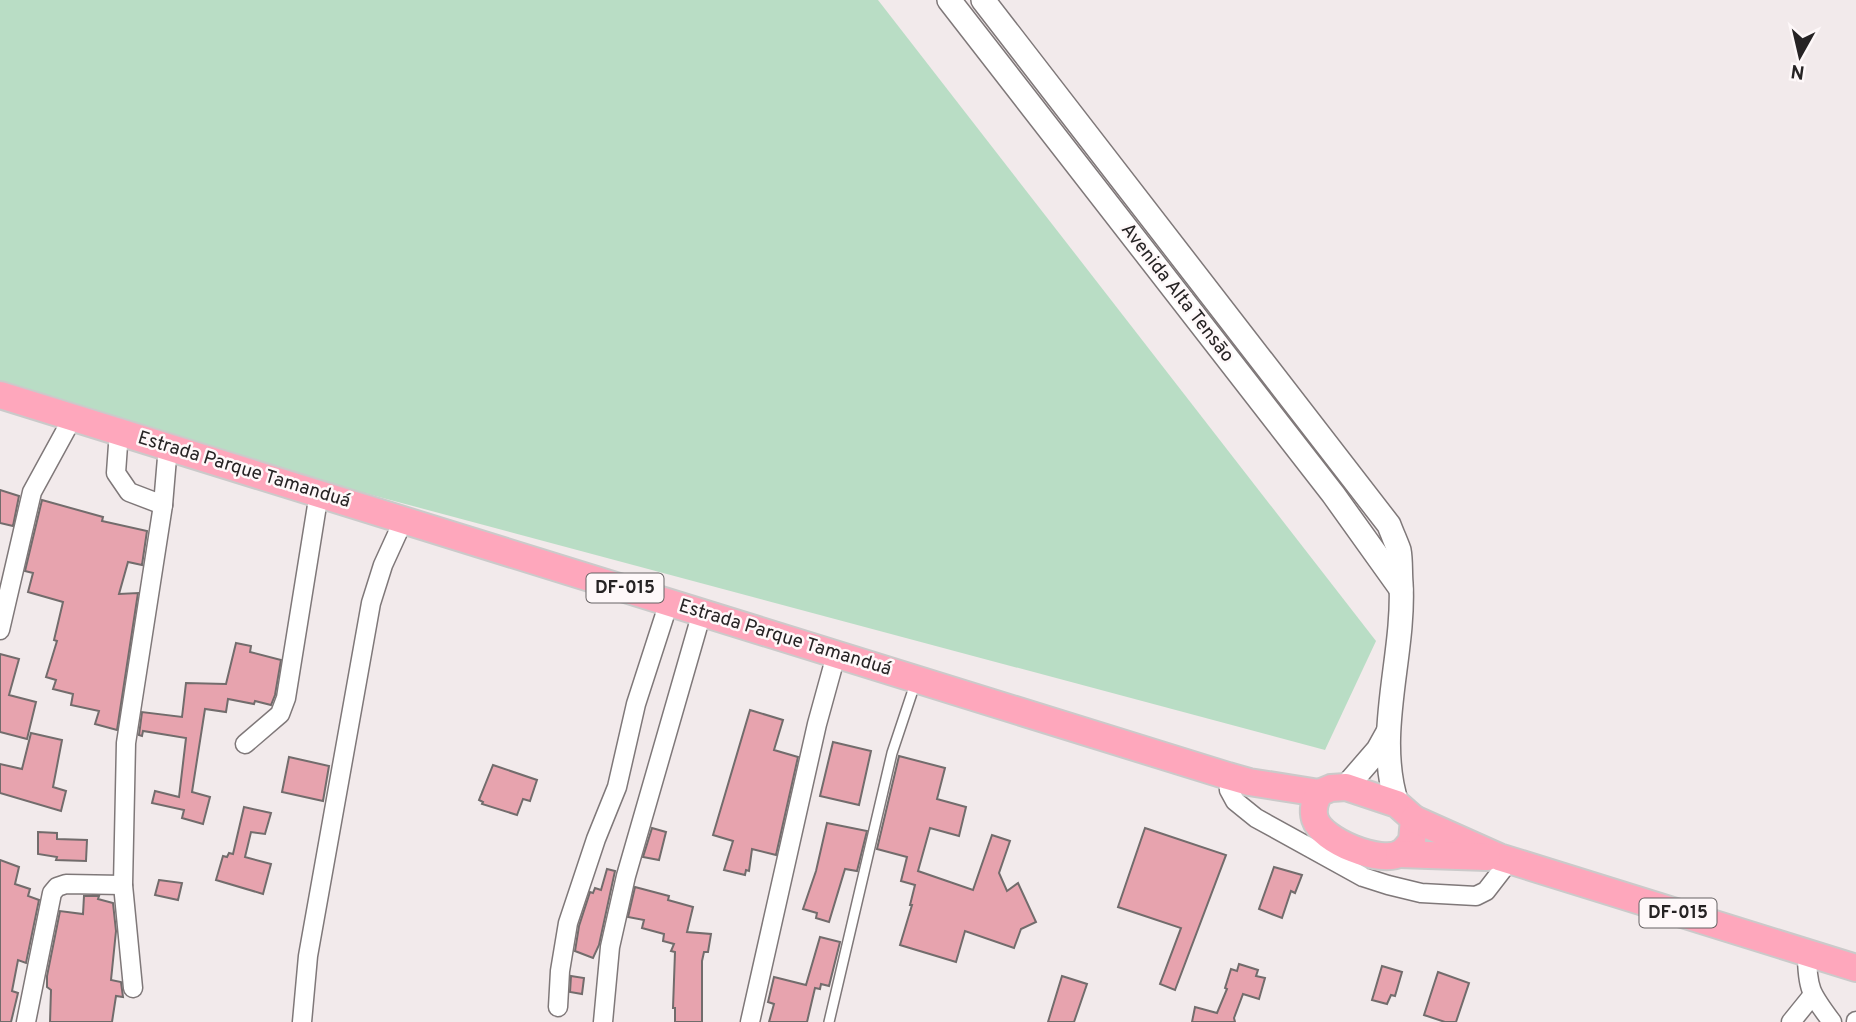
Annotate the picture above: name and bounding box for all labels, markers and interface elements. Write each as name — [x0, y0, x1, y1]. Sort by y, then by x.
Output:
north arrow — [1765, 21, 1835, 91]
text: N — [1789, 58, 1806, 84]
street label: Avenida Alta Tensāo — [1115, 219, 1239, 367]
street label: Estrada Parque Tamanduá — [135, 426, 353, 514]
road number: DF-015 — [586, 574, 664, 602]
street label: Estrada Parque Tamanduá — [676, 594, 894, 682]
road number: DF-015 — [1640, 898, 1716, 928]

